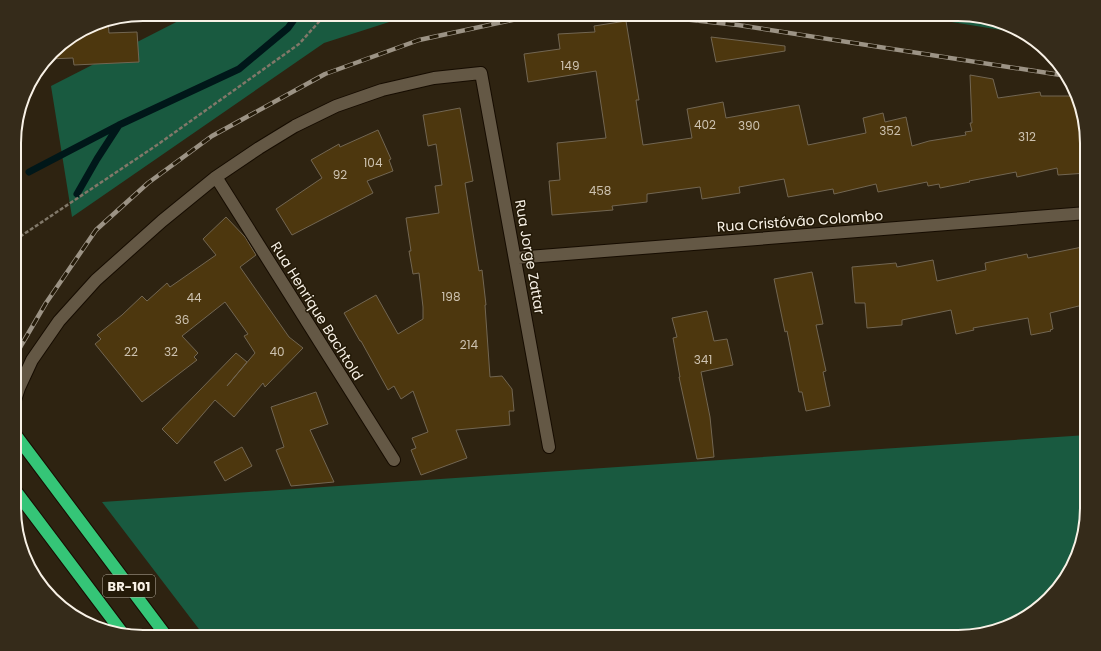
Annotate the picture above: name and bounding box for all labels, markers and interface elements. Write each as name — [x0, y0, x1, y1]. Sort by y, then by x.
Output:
house number: 149 — [561, 57, 579, 74]
house number: 402 — [694, 116, 716, 133]
house number: 390 — [738, 117, 760, 134]
house number: 352 — [879, 122, 901, 139]
house number: 312 — [1018, 128, 1036, 145]
house number: 104 — [364, 154, 383, 171]
house number: 92 — [333, 166, 347, 183]
house number: 458 — [589, 182, 611, 199]
street label: Rua Jorge Zattar — [510, 198, 550, 316]
street label: Rua Cristóvão Colombo — [716, 205, 884, 237]
street label: Rua Henrique Bachtold — [266, 238, 368, 384]
house number: 198 — [442, 288, 460, 305]
house number: 44 — [186, 289, 202, 306]
house number: 36 — [175, 311, 189, 328]
house number: 214 — [460, 336, 479, 353]
house number: 22 — [124, 343, 138, 360]
house number: 32 — [164, 343, 178, 360]
house number: 40 — [269, 343, 285, 360]
house number: 341 — [694, 351, 712, 368]
road number: BR-101 — [103, 575, 155, 597]

